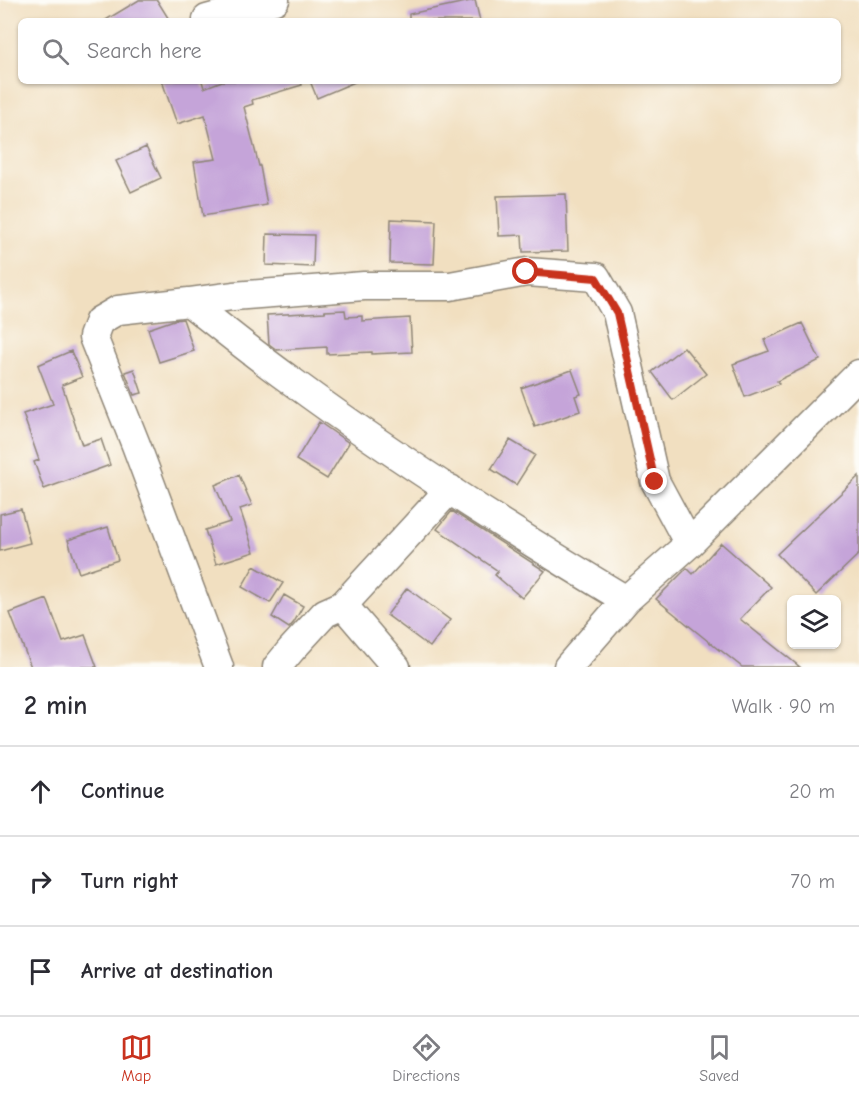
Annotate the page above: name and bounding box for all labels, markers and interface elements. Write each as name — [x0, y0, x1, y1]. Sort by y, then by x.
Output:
search box — [18, 18, 841, 84]
icon: search — [39, 35, 72, 68]
text: Search here — [87, 38, 202, 64]
route start — [512, 258, 538, 284]
route end — [641, 468, 667, 494]
map controls — [787, 595, 841, 649]
button: layers — [787, 595, 841, 649]
text: 2 min — [24, 691, 87, 721]
text: Walk · 90 m — [732, 695, 835, 718]
icon: ahead — [24, 775, 57, 808]
text: Continue — [81, 778, 164, 804]
text: 20 m — [789, 780, 835, 803]
icon: right — [24, 865, 57, 898]
text: Turn right — [81, 868, 178, 894]
text: 70 m — [790, 870, 835, 893]
icon: arrive — [24, 955, 57, 988]
text: Arrive at destination — [81, 958, 273, 984]
tab: Map — [120, 1031, 153, 1085]
tab: Directions — [392, 1031, 460, 1085]
tab: Saved — [699, 1031, 739, 1085]

